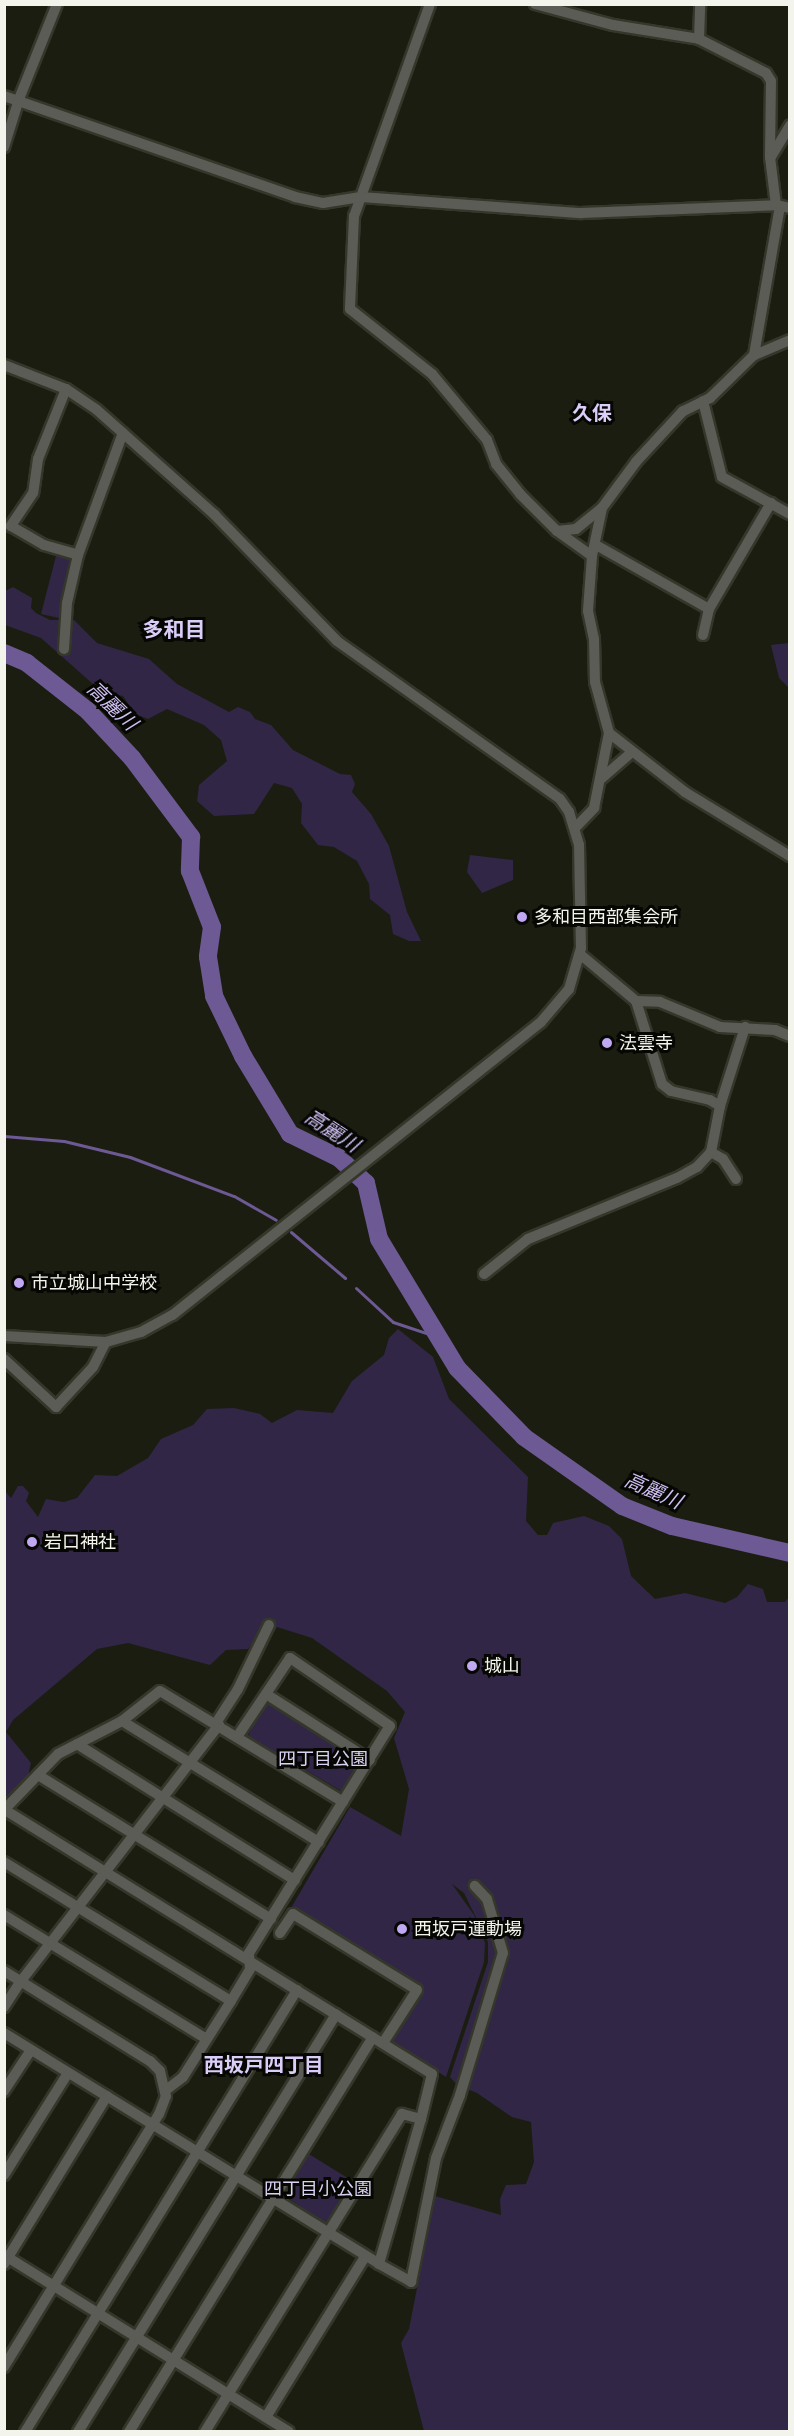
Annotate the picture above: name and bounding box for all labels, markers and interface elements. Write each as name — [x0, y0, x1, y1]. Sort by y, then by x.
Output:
district label: 久保 — [572, 401, 612, 425]
district label: 多和目 — [143, 617, 205, 643]
water label: 高麗川 — [82, 677, 142, 735]
place label: 多和目西部集会所 — [534, 906, 678, 928]
marker: 多和目西部集会所 — [515, 910, 529, 924]
place label: 法雲寺 — [619, 1032, 673, 1054]
marker: 法雲寺 — [600, 1036, 614, 1050]
water label: 高麗川 — [300, 1105, 364, 1157]
place label: 市立城山中学校 — [31, 1272, 157, 1294]
marker: 市立城山中学校 — [12, 1276, 26, 1290]
water label: 高麗川 — [621, 1468, 685, 1514]
place label: 岩口神社 — [44, 1531, 116, 1553]
marker: 岩口神社 — [25, 1535, 39, 1549]
place label: 城山 — [484, 1655, 520, 1677]
marker: 城山 — [465, 1659, 479, 1673]
park label: 四丁目公園 — [278, 1748, 368, 1770]
place label: 西坂戸運動場 — [414, 1918, 522, 1940]
marker: 西坂戸運動場 — [395, 1922, 409, 1936]
district label: 西坂戸四丁目 — [204, 2053, 324, 2077]
park label: 四丁目小公園 — [264, 2178, 372, 2200]

